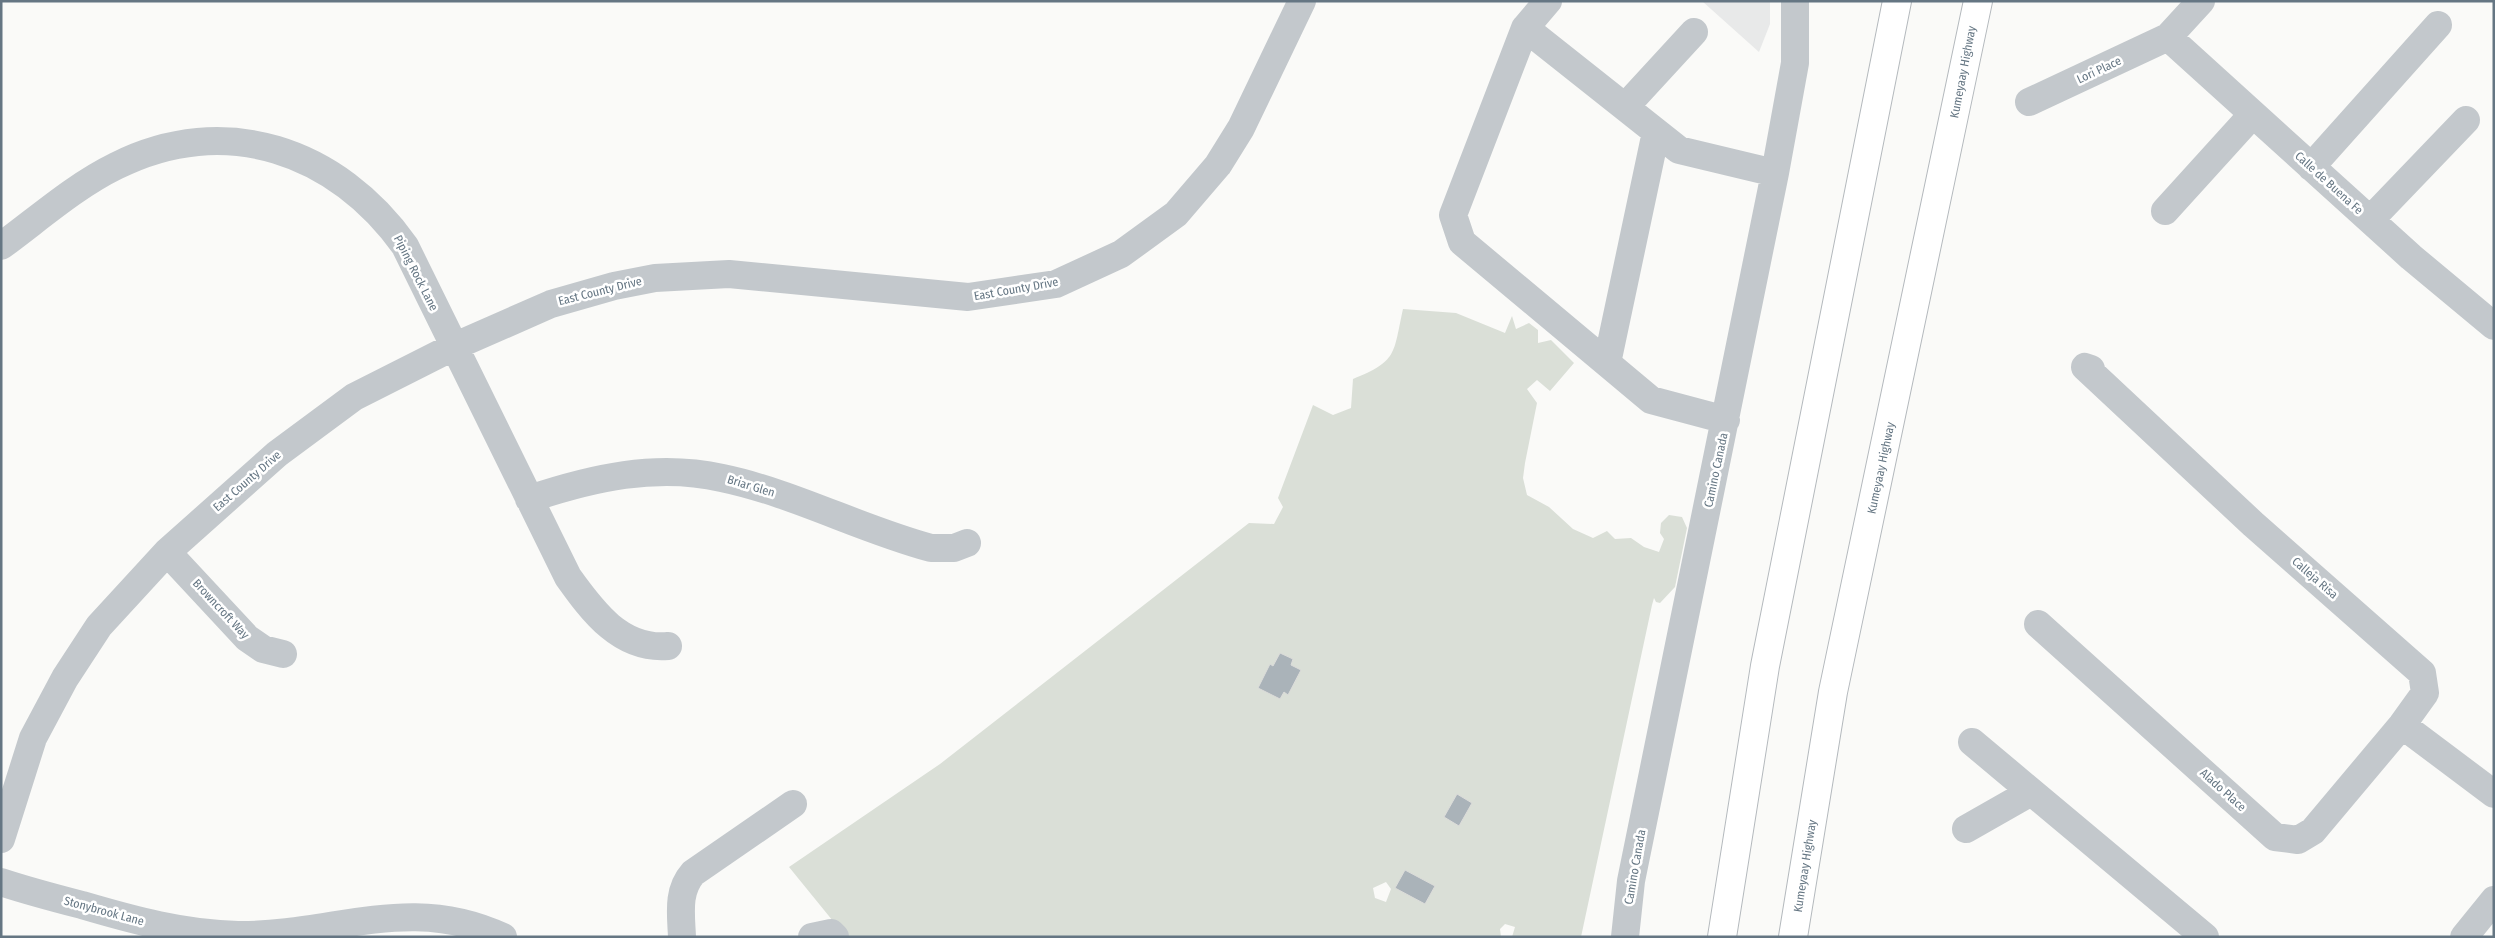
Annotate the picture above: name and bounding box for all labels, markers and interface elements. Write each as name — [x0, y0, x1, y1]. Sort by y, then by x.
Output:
street label: Kumeyaay Highway — [1947, 24, 1979, 119]
street label: Lori Place — [2075, 54, 2123, 86]
street label: Calle de Buena Fe — [2292, 149, 2366, 217]
street label: Piping Rock Lane — [391, 233, 441, 313]
street label: East County Drive — [557, 274, 643, 308]
street label: East County Drive — [973, 275, 1059, 303]
street label: Kumeyaay Highway — [1864, 420, 1898, 515]
street label: Camino Canada — [1701, 431, 1731, 509]
street label: East County Drive — [210, 448, 284, 514]
street label: Briar Glen — [726, 472, 776, 500]
street label: Calleja Risa — [2289, 554, 2341, 602]
street label: Browncroft Way — [190, 576, 253, 642]
street label: Alado Place — [2197, 766, 2249, 814]
street label: Kumeyaay Highway — [1791, 818, 1819, 913]
street label: Camino Canada — [1622, 828, 1649, 906]
street label: Stonybrook Lane — [62, 894, 146, 928]

